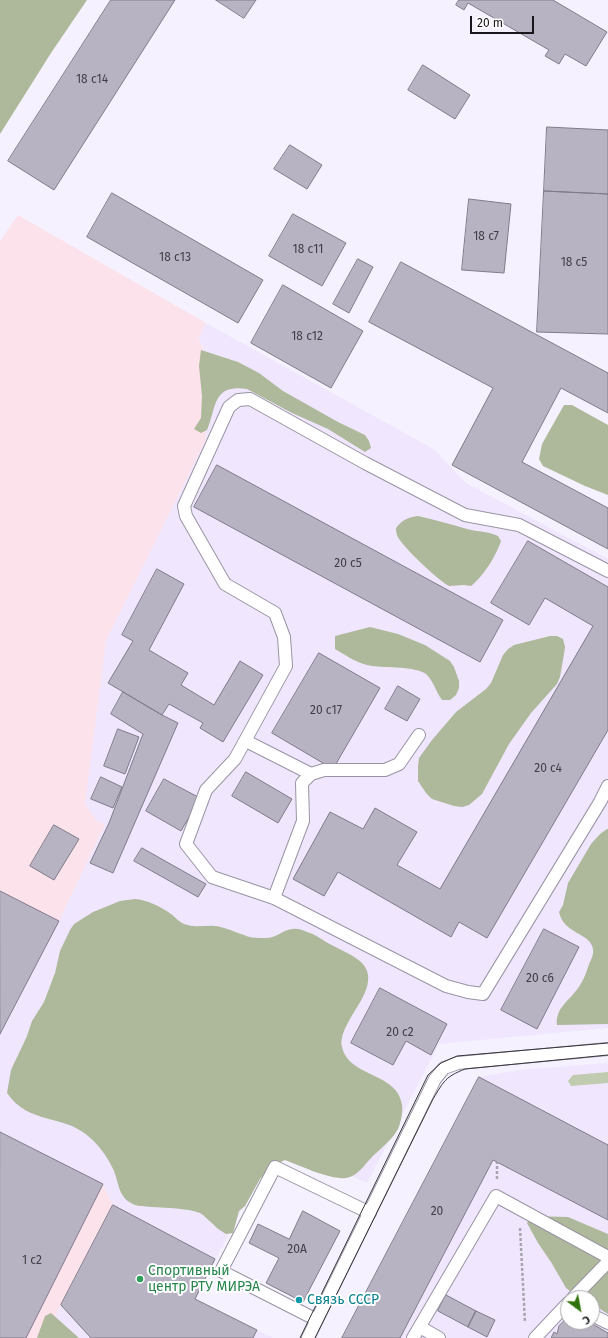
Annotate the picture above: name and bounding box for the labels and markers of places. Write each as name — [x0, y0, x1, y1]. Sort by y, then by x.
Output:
place label: Спортивный центр РТУ МИРЭА — [148, 1263, 260, 1296]
marker: Спортивный центр РТУ МИРЭА — [135, 1274, 145, 1284]
place label: Связь СССР — [307, 1292, 379, 1308]
marker: Связь СССР — [294, 1295, 304, 1305]

